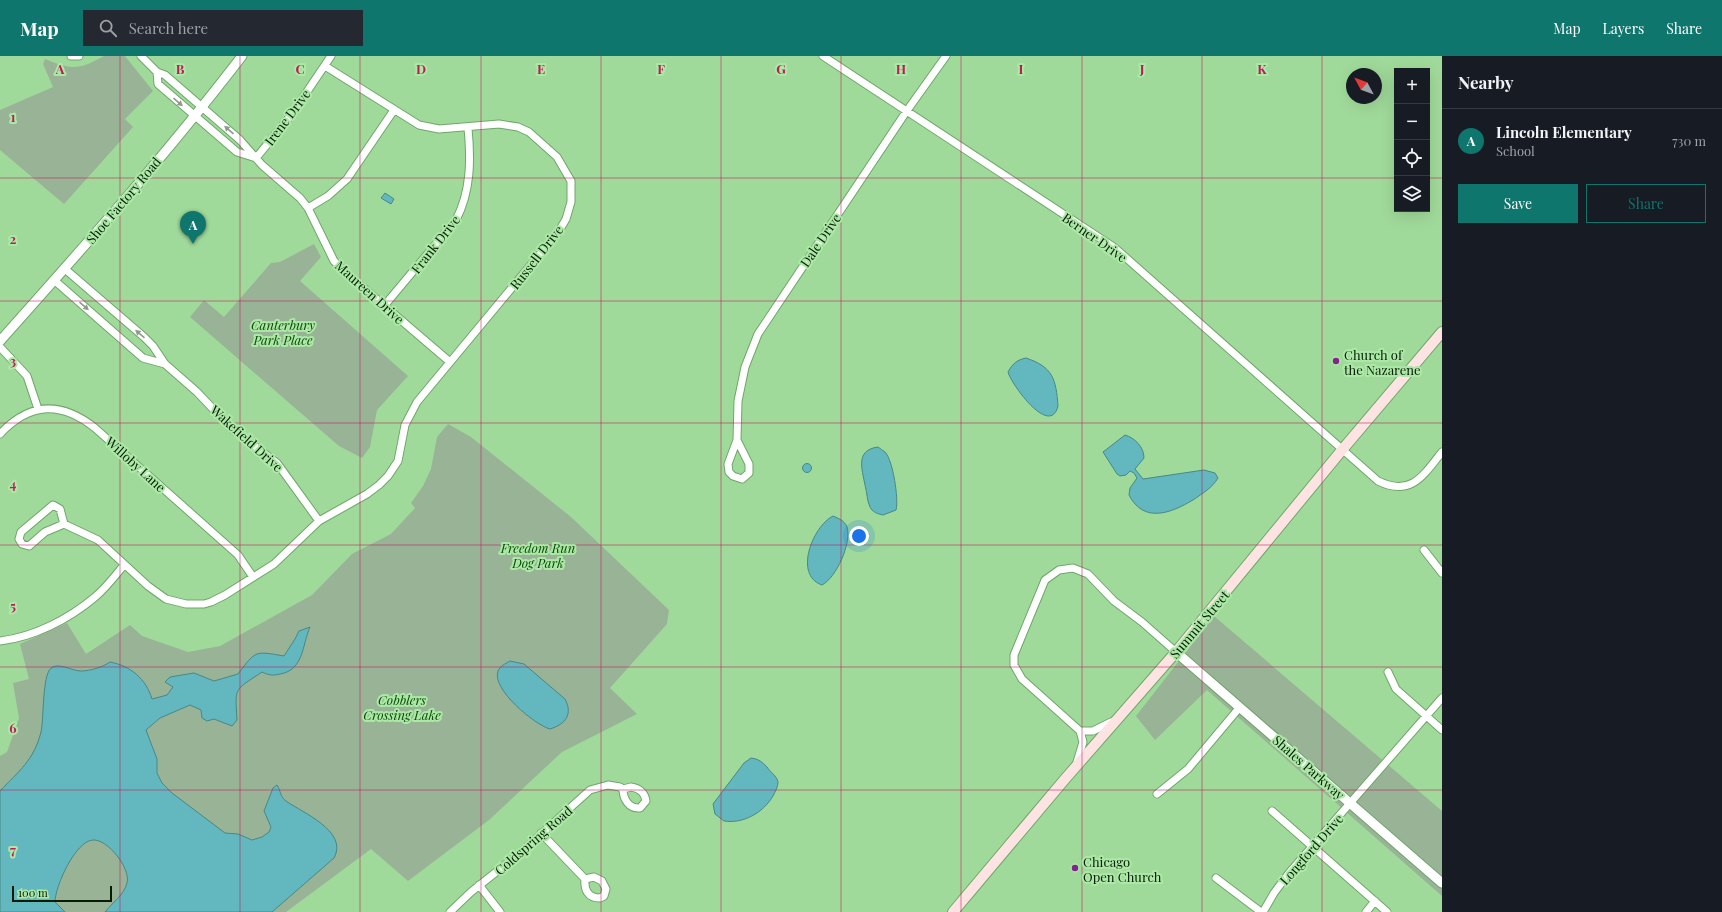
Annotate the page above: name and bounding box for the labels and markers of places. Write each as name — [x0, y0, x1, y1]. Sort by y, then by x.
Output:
pin: A — [180, 211, 206, 244]
place label: Church of the Nazarene — [1344, 346, 1421, 378]
marker: Church of the Nazarene — [1331, 356, 1341, 366]
place label: Chicago Open Church — [1083, 853, 1162, 885]
marker: Chicago Open Church — [1070, 863, 1080, 873]

